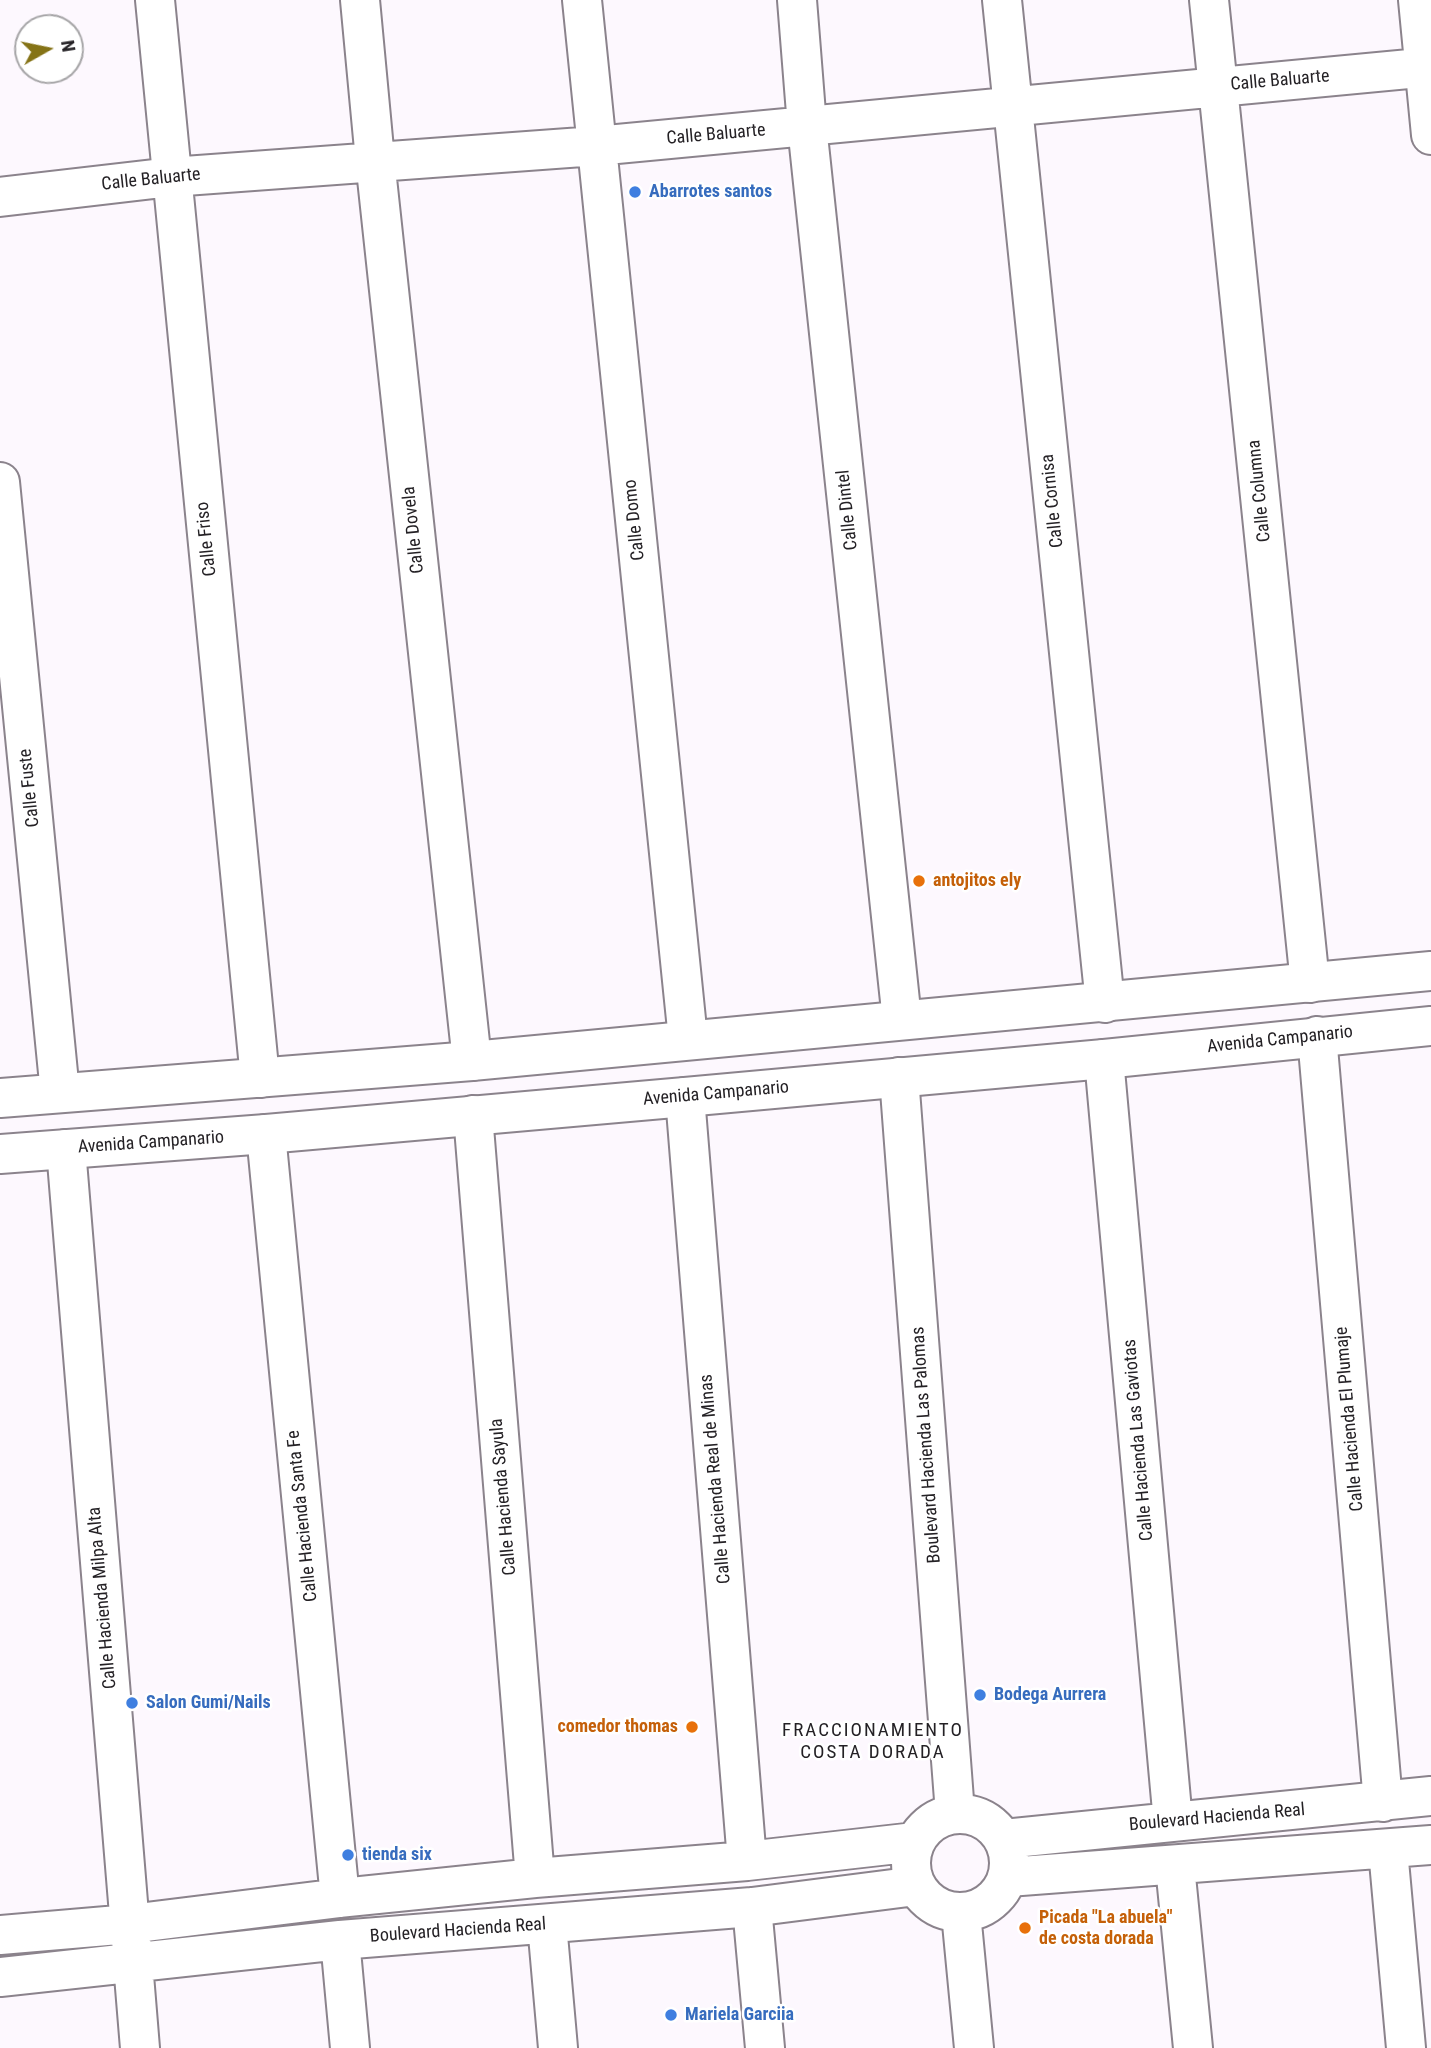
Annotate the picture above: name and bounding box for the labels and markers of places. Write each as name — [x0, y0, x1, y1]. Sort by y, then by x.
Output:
place label: Abarrotes santos — [649, 181, 772, 203]
marker: Abarrotes santos — [627, 184, 643, 200]
place label: antojitos ely — [933, 870, 1021, 892]
marker: antojitos ely — [911, 873, 927, 889]
place label: Bodega Aurrera — [994, 1684, 1106, 1706]
marker: Bodega Aurrera — [972, 1687, 988, 1703]
place label: Salon Gumi/Nails — [146, 1692, 271, 1714]
marker: Salon Gumi/Nails — [124, 1695, 140, 1711]
place label: comedor thomas — [557, 1716, 678, 1738]
marker: comedor thomas — [684, 1719, 700, 1735]
place label: tienda six — [362, 1844, 432, 1866]
marker: tienda six — [340, 1847, 356, 1863]
place label: Picada "La abuela" de costa dorada — [1039, 1907, 1173, 1950]
marker: Picada "La abuela" de costa dorada — [1017, 1920, 1033, 1936]
place label: Mariela Garciia — [685, 2004, 794, 2026]
marker: Mariela Garciia — [663, 2007, 679, 2023]

